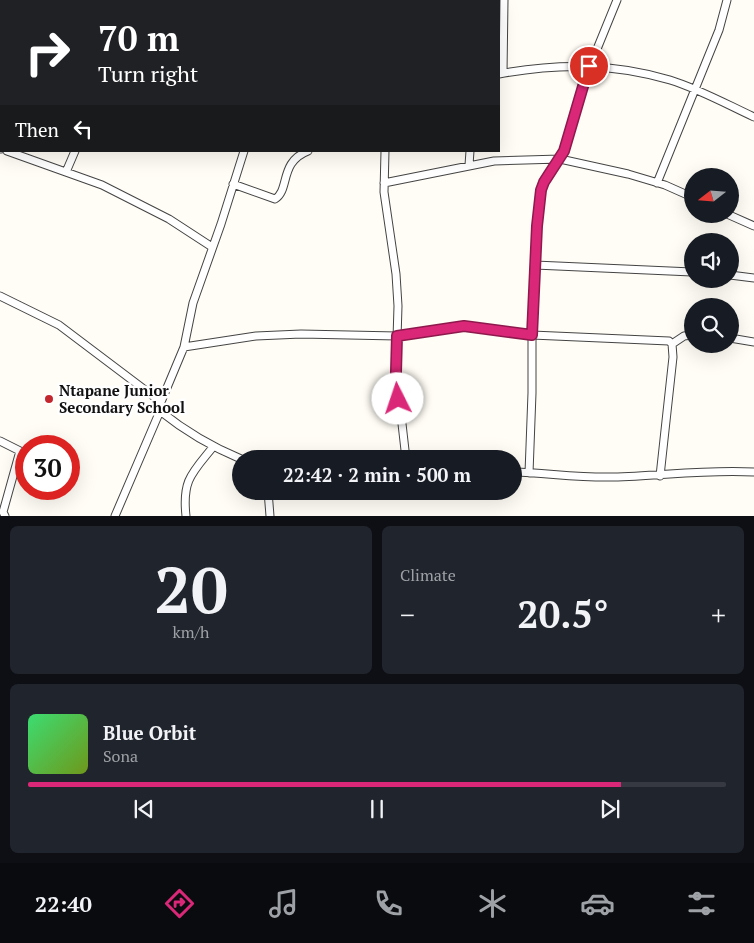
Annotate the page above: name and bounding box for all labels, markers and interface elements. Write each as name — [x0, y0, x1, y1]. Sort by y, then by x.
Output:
text: 70 m — [98, 15, 179, 61]
icon: right — [15, 20, 80, 85]
pin — [568, 45, 610, 87]
icon: arrive — [575, 52, 603, 80]
text: Turn right — [98, 59, 198, 88]
icon: left — [69, 115, 97, 143]
text: Then — [15, 117, 59, 142]
north arrow — [684, 168, 739, 222]
map controls — [684, 168, 739, 353]
button: sound — [684, 233, 739, 288]
button: search — [684, 298, 739, 353]
position arrow — [371, 372, 423, 424]
place label: Ntapane Junior Secondary School — [59, 380, 185, 417]
marker: Ntapane Junior Secondary School — [43, 393, 55, 405]
speed limit sign: 30 — [15, 435, 80, 500]
text: 22:42 · 2 min · 500 m — [283, 462, 471, 487]
text: 20 — [154, 545, 228, 632]
text: Climate — [400, 564, 456, 586]
text: 20.5° — [517, 589, 609, 639]
text: − — [400, 596, 415, 633]
text: + — [711, 596, 726, 633]
text: km/h — [173, 621, 209, 643]
text: Blue Orbit — [103, 720, 196, 745]
text: Sona — [103, 745, 138, 767]
icon: previous — [130, 795, 158, 823]
icon: pause — [363, 795, 391, 823]
icon: next — [596, 795, 624, 823]
icon: directions — [162, 886, 197, 921]
icon: music — [266, 886, 301, 921]
icon: phone — [371, 886, 406, 921]
icon: climate — [475, 886, 510, 921]
icon: car — [580, 886, 615, 921]
icon: filters — [684, 886, 719, 921]
text: 22:40 — [35, 889, 92, 918]

